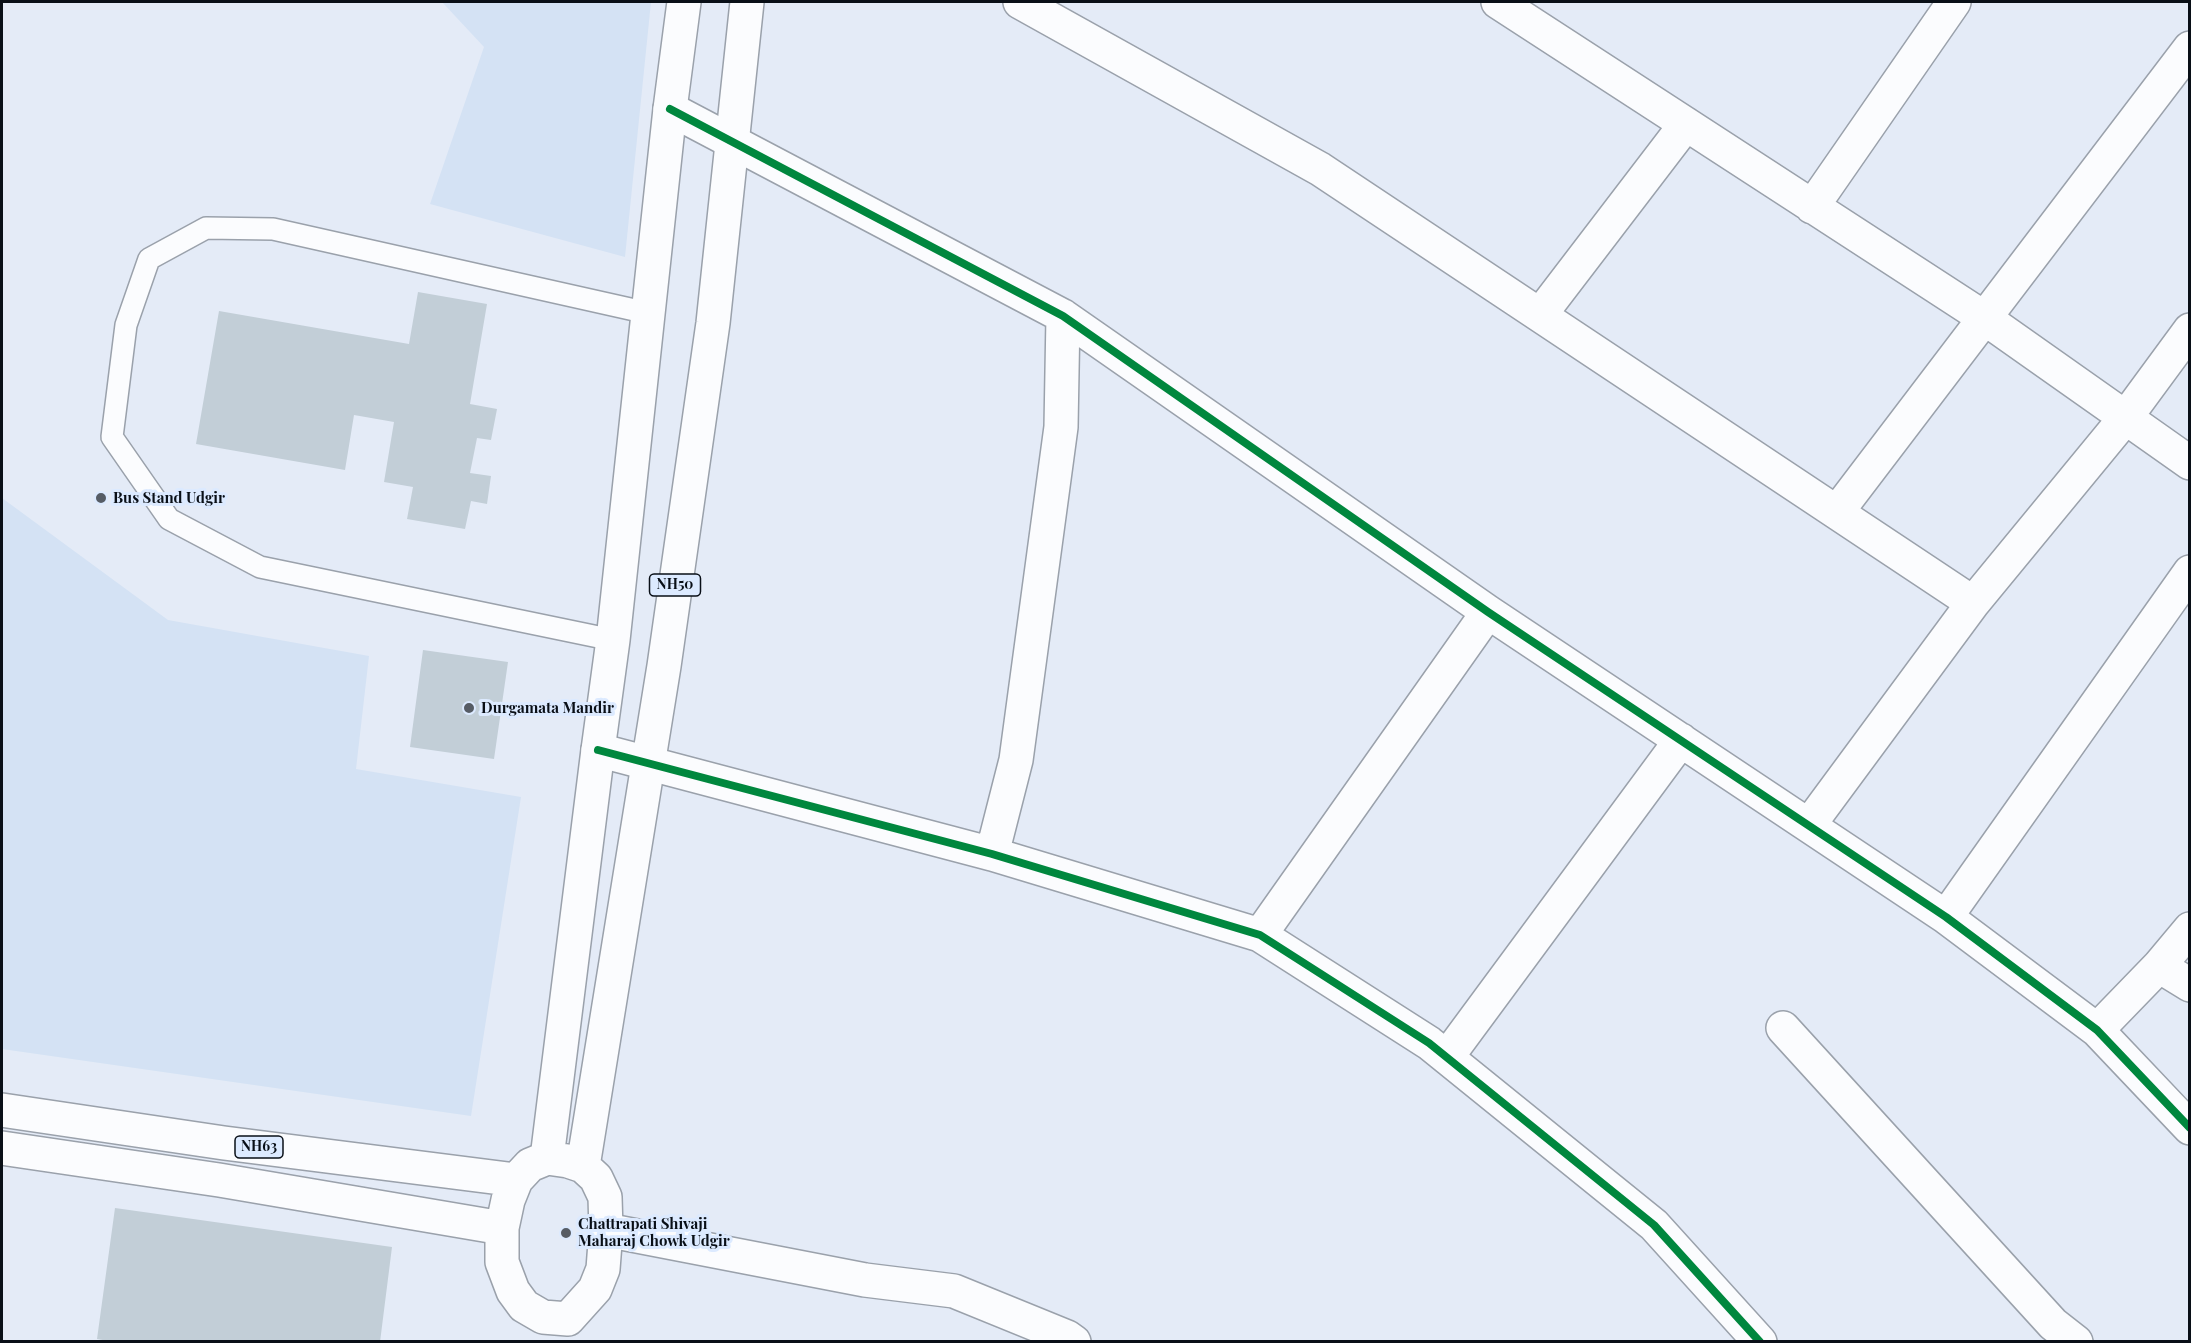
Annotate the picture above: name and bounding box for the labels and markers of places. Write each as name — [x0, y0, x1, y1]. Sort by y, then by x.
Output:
place label: Bus Stand Udgir — [113, 489, 225, 507]
marker: Bus Stand Udgir — [94, 491, 108, 505]
place label: Durgamata Mandir — [481, 699, 614, 717]
marker: Durgamata Mandir — [462, 701, 476, 715]
place label: Chattrapati Shivaji Maharaj Chowk Udgir — [578, 1215, 730, 1250]
marker: Chattrapati Shivaji Maharaj Chowk Udgir — [559, 1226, 573, 1240]

